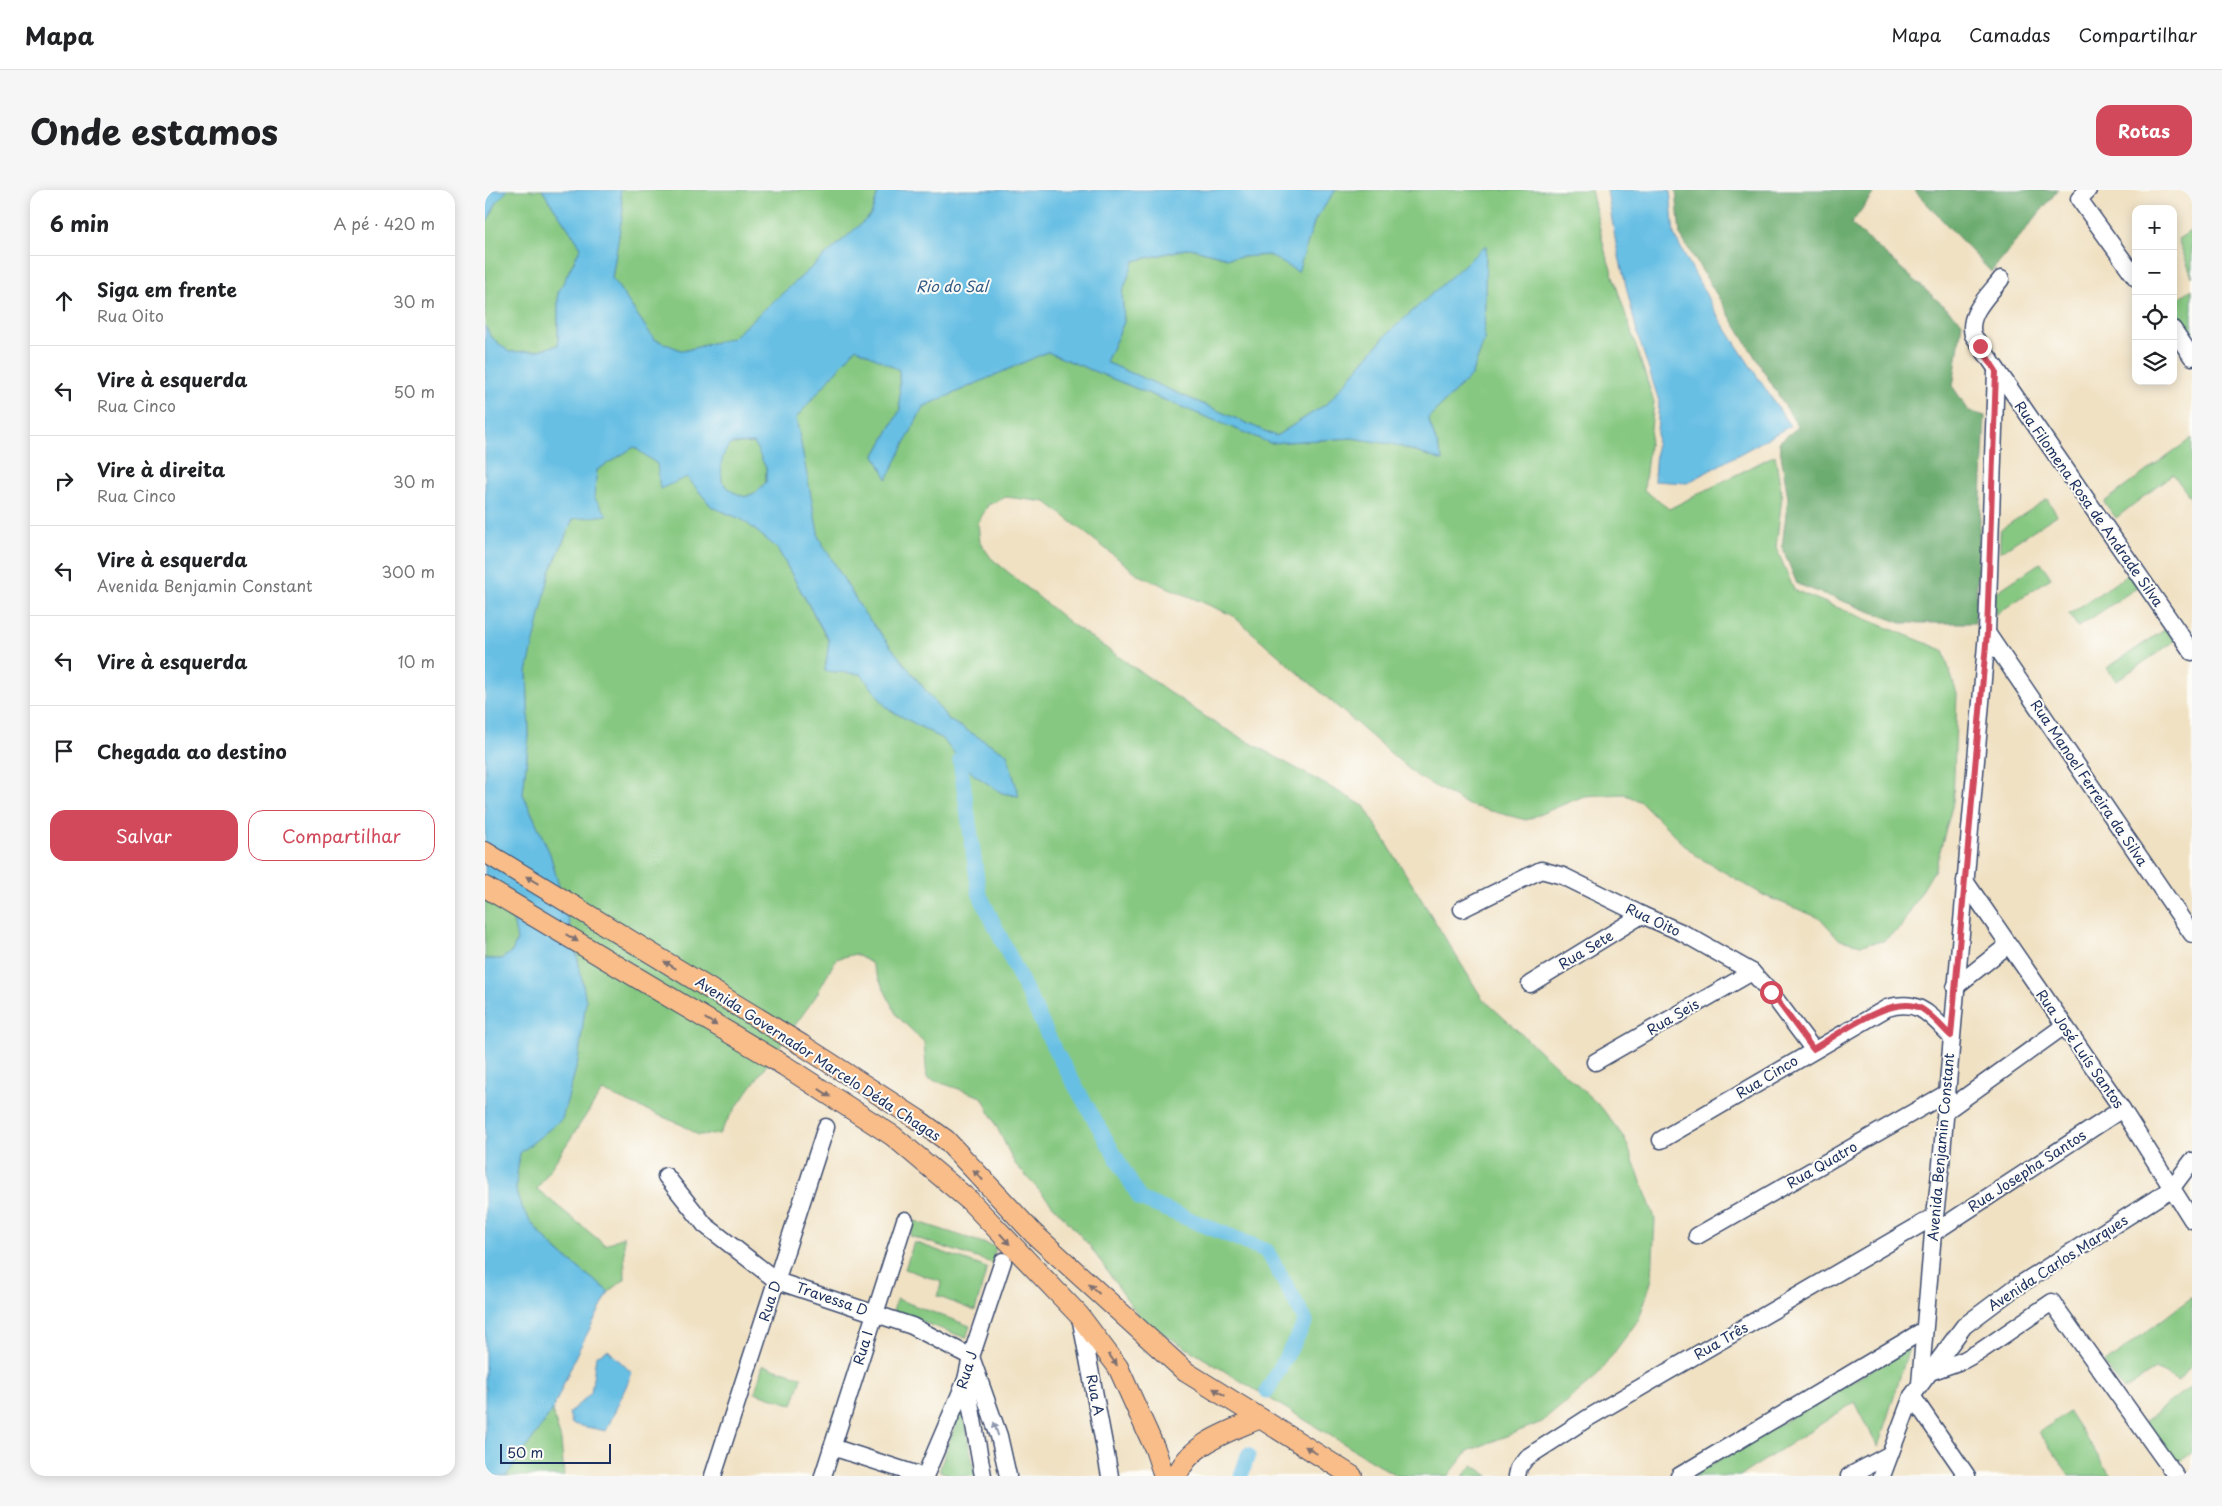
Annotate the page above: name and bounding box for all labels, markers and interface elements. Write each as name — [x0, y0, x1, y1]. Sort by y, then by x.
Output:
text: Mapa — [25, 17, 94, 53]
text: Mapa — [1891, 21, 1941, 48]
text: Camadas — [1969, 21, 2051, 48]
text: Compartilhar — [2079, 21, 2197, 48]
text: Onde estamos — [30, 104, 278, 157]
button: Rotas — [2096, 105, 2192, 156]
map controls — [2132, 205, 2177, 385]
button: + — [2132, 205, 2177, 250]
text: 6 min — [50, 207, 109, 239]
text: A pé · 420 m — [334, 211, 435, 235]
button: − — [2132, 250, 2177, 295]
water label: Rio do Sal — [916, 274, 991, 297]
text: Siga em frente — [97, 275, 237, 303]
icon: ahead — [50, 287, 78, 315]
text: 30 m — [393, 289, 435, 313]
button: locate — [2132, 295, 2177, 340]
text: Rua Oito — [97, 303, 164, 327]
route end — [1969, 335, 1992, 358]
button: layers — [2132, 340, 2177, 385]
text: Vire à esquerda — [97, 365, 248, 393]
icon: left — [50, 377, 78, 405]
text: 50 m — [394, 379, 435, 403]
text: Rua Cinco — [97, 393, 176, 417]
street label: Rua Filomena Rosa de Andrade Silva — [2010, 396, 2169, 611]
text: Vire à direita — [97, 455, 225, 483]
icon: right — [50, 467, 78, 495]
text: 30 m — [393, 469, 435, 493]
text: Rua Cinco — [97, 483, 176, 507]
text: Vire à esquerda — [97, 545, 248, 573]
icon: left — [50, 557, 78, 585]
text: 300 m — [381, 559, 435, 583]
text: Avenida Benjamin Constant — [97, 573, 313, 597]
icon: left — [50, 647, 78, 675]
text: Vire à esquerda — [97, 647, 248, 675]
text: 10 m — [398, 649, 435, 673]
street label: Rua Manoel Ferreira da Silva — [2026, 695, 2153, 870]
icon: arrive — [50, 737, 78, 765]
text: Chegada ao destino — [97, 737, 287, 765]
button: Salvar — [50, 810, 238, 861]
button: Compartilhar — [248, 810, 435, 861]
one-way arrow — [525, 876, 538, 885]
street label: Rua Oito — [1622, 898, 1684, 942]
street label: Rua Sete — [1554, 925, 1618, 974]
one-way arrow — [566, 934, 579, 943]
one-way arrow — [664, 960, 677, 969]
street label: Avenida Governador Marcelo Déda Chagas — [691, 971, 945, 1146]
route start — [1760, 981, 1783, 1004]
street label: Rua José Luís Santos — [2031, 985, 2129, 1112]
street label: Rua Seis — [1643, 993, 1703, 1040]
one-way arrow — [705, 1018, 718, 1027]
street label: Rua Cinco — [1732, 1050, 1802, 1103]
street label: Avenida Benjamin Constant — [1922, 1052, 1959, 1242]
one-way arrow — [819, 1088, 832, 1098]
street label: Rua Josepha Santos — [1964, 1124, 2090, 1217]
street label: Rua Quatro — [1783, 1136, 1861, 1193]
one-way arrow — [972, 1169, 984, 1181]
street label: Avenida Carlos Marques — [1984, 1209, 2132, 1316]
one-way arrow — [999, 1232, 1011, 1244]
street label: Travessa D — [793, 1276, 871, 1321]
street label: Rua D — [753, 1278, 786, 1324]
one-way arrow — [1089, 1283, 1101, 1295]
street label: Rua Três — [1690, 1317, 1752, 1365]
street label: Rua I — [847, 1328, 878, 1368]
street label: Rua J — [951, 1348, 982, 1392]
one-way arrow — [1108, 1353, 1118, 1367]
street label: Rua A — [1081, 1373, 1110, 1418]
one-way arrow — [1212, 1388, 1225, 1397]
one-way arrow — [992, 1421, 1000, 1436]
scale bar — [500, 1441, 611, 1464]
text: 50 m — [507, 1442, 543, 1463]
one-way arrow — [1304, 1445, 1317, 1455]

